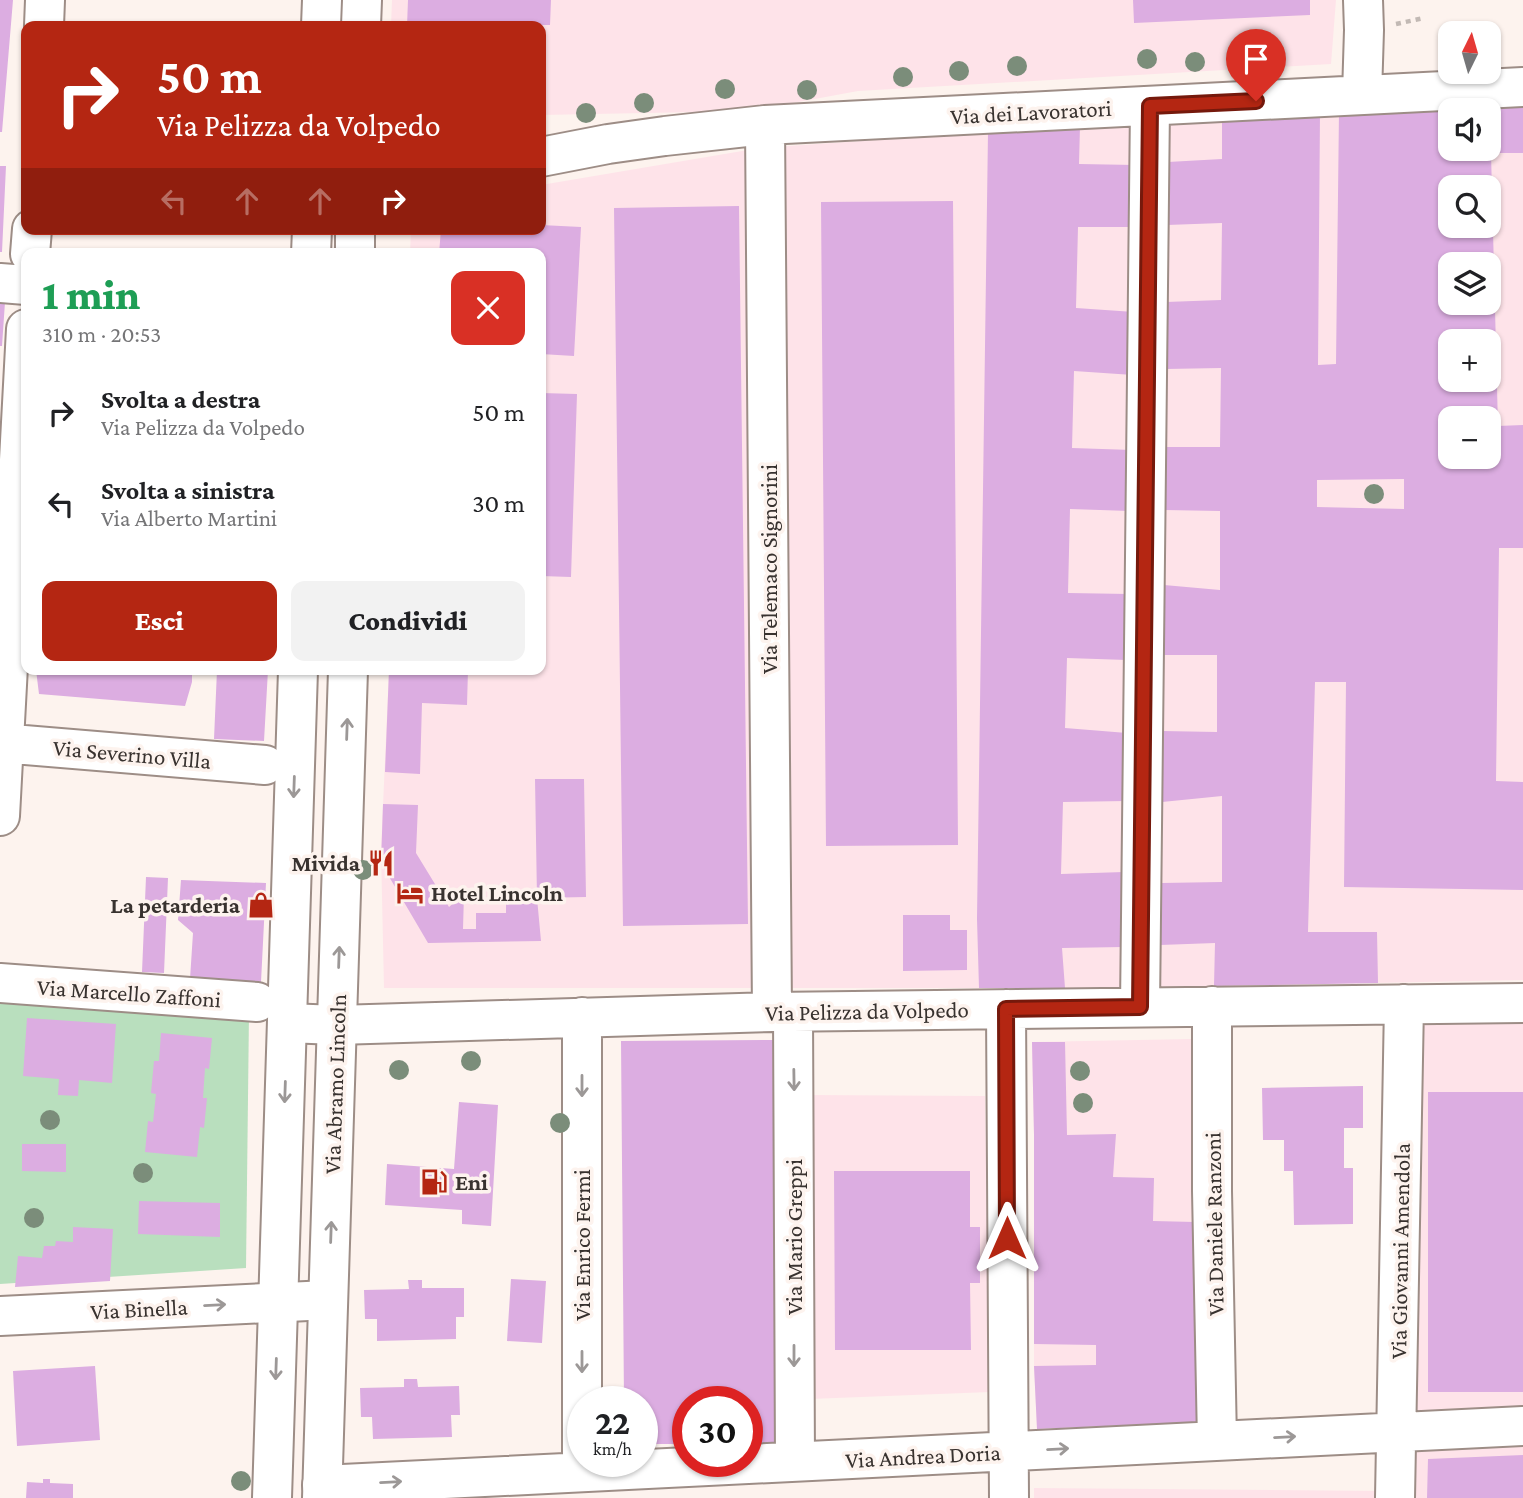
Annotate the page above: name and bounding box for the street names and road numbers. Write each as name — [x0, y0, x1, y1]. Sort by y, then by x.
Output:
street label: Via dei Lavoratori — [950, 95, 1112, 129]
street label: Via Telemaco Signorini — [756, 464, 782, 674]
street label: Via Severino Villa — [52, 734, 213, 774]
street label: Via Marcello Zaffoni — [36, 974, 222, 1012]
street label: Via Abramo Lincoln — [319, 994, 351, 1174]
street label: Via Pelizza da Volpedo — [765, 996, 969, 1026]
street label: Via Daniele Ranzoni — [1199, 1132, 1229, 1316]
street label: Via Giovanni Amendola — [1385, 1142, 1415, 1359]
street label: Via Mario Greppi — [781, 1159, 807, 1315]
street label: Via Enrico Fermi — [569, 1169, 595, 1321]
street label: Via Binella — [90, 1293, 189, 1325]
street label: Via Andrea Doria — [845, 1439, 1002, 1473]

